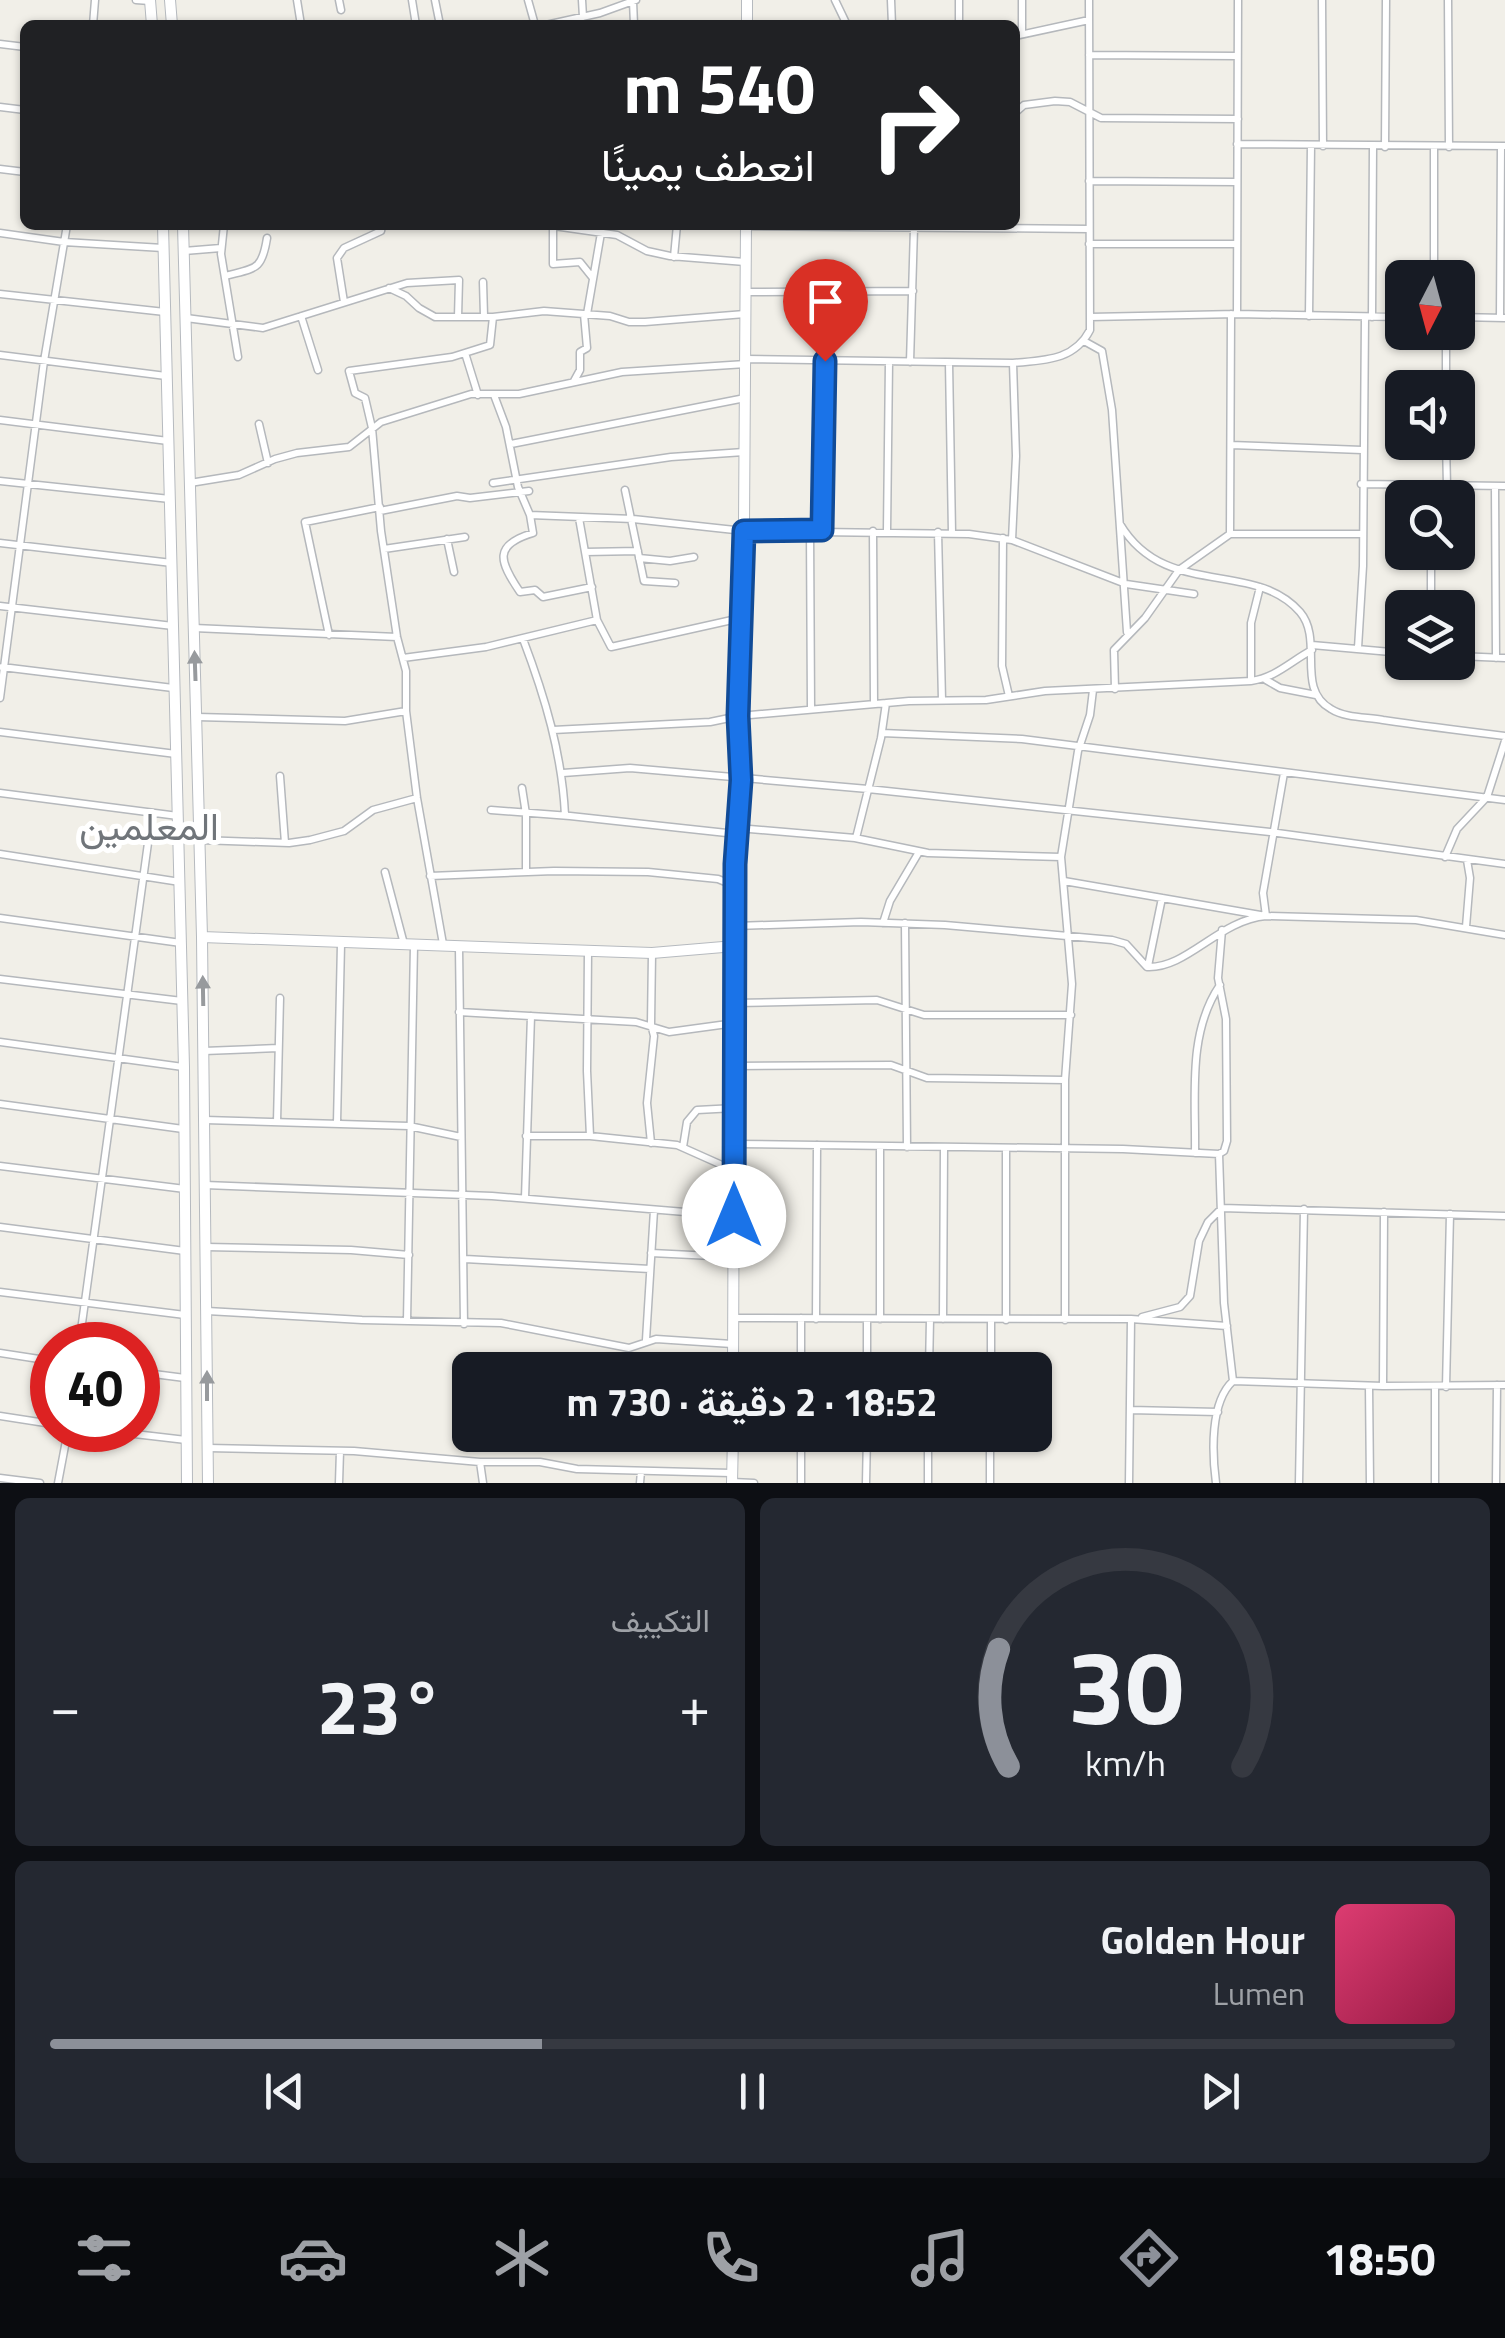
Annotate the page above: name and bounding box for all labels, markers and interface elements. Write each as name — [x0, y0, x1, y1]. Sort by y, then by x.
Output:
text: 540 m — [623, 34, 815, 140]
icon: right — [850, 60, 980, 190]
text: انعطف يمينًا — [601, 130, 815, 198]
pin — [783, 259, 868, 362]
north arrow — [1385, 260, 1475, 350]
map controls — [1385, 260, 1475, 680]
icon: arrive — [798, 274, 853, 329]
button: sound — [1385, 370, 1475, 460]
button: search — [1385, 480, 1475, 570]
button: layers — [1385, 590, 1475, 680]
one-way arrow — [187, 649, 203, 681]
district label: المعلمين — [79, 797, 219, 855]
one-way arrow — [195, 974, 211, 1006]
position arrow — [682, 1164, 786, 1268]
speed limit sign: 40 — [30, 1322, 160, 1452]
one-way arrow — [199, 1369, 215, 1401]
text: 18:52 · 2 دقيقة · 730 m — [566, 1373, 938, 1431]
text: التكييف — [611, 1596, 710, 1644]
text: 30 — [1067, 1606, 1183, 1764]
text: 23° — [317, 1649, 443, 1763]
text: − — [50, 1664, 81, 1747]
text: + — [679, 1664, 710, 1747]
text: km/h — [1085, 1735, 1165, 1790]
text: Golden Hour — [1101, 1911, 1305, 1969]
text: Lumen — [1213, 1969, 1305, 2017]
icon: previous — [257, 2064, 312, 2119]
icon: pause — [725, 2064, 780, 2119]
icon: next — [1193, 2064, 1248, 2119]
icon: filters — [69, 2223, 139, 2293]
icon: car — [278, 2223, 348, 2293]
icon: climate — [487, 2223, 557, 2293]
icon: phone — [696, 2223, 766, 2293]
icon: music — [905, 2223, 975, 2293]
icon: directions — [1114, 2223, 1184, 2293]
text: 18:50 — [1323, 2224, 1436, 2292]

